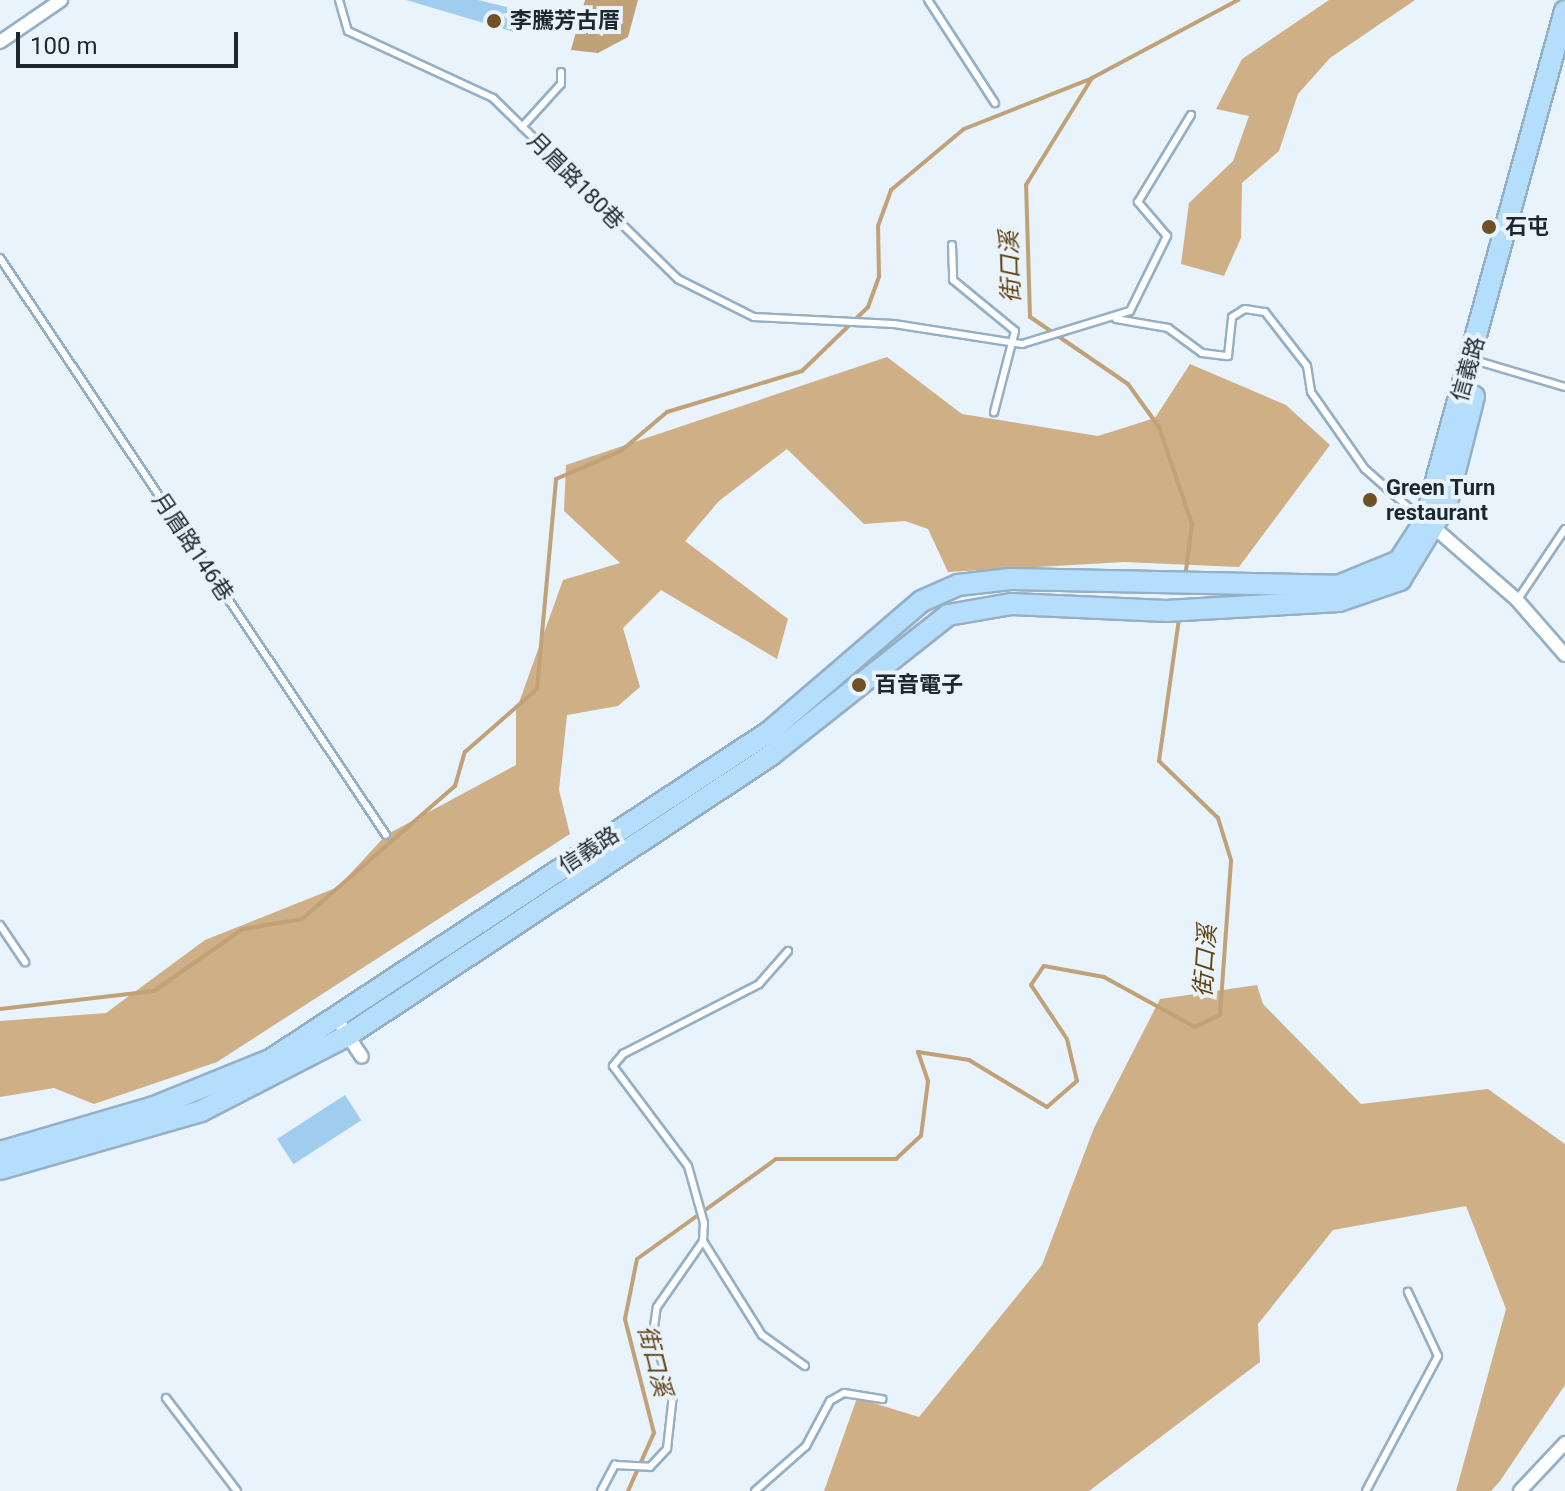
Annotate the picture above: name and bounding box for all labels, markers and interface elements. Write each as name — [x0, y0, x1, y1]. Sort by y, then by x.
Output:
place label: 李騰芳古厝 — [510, 8, 620, 34]
marker: 李騰芳古厝 — [485, 12, 503, 30]
scale bar — [20, 16, 242, 66]
text: 100 m — [30, 32, 97, 60]
street label: 月眉路180巷 — [522, 127, 630, 235]
place label: 石屯 — [1505, 214, 1549, 240]
marker: 石屯 — [1480, 218, 1498, 236]
water label: 街口溪 — [995, 231, 1027, 303]
street label: 信義路 — [1446, 334, 1490, 404]
place label: Green Turn restaurant — [1386, 474, 1496, 526]
street label: 月眉路146巷 — [147, 488, 239, 606]
marker: Green Turn restaurant — [1361, 491, 1379, 509]
place label: 百音電子 — [875, 672, 963, 698]
marker: 百音電子 — [850, 676, 868, 694]
street label: 信義路 — [554, 821, 624, 879]
water label: 街口溪 — [1189, 924, 1223, 998]
water label: 街口溪 — [631, 1323, 677, 1399]

